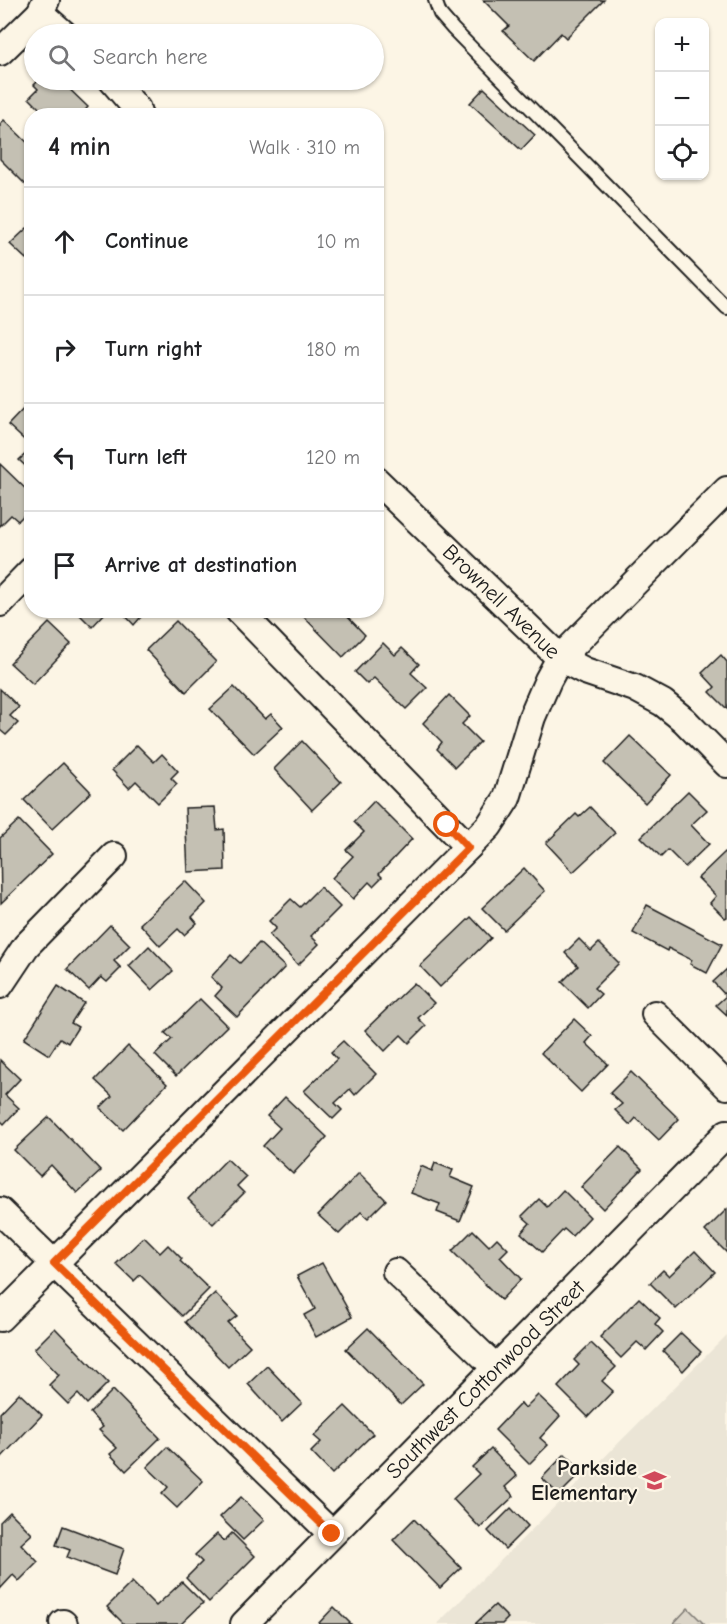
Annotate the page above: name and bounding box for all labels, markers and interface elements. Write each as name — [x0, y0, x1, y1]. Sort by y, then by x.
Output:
map controls — [655, 18, 709, 180]
button: + — [655, 18, 709, 72]
search box — [24, 24, 384, 90]
icon: search — [45, 41, 78, 74]
text: Search here — [93, 44, 208, 70]
button: − — [655, 72, 709, 126]
button: locate — [655, 126, 709, 180]
text: 4 min — [48, 132, 111, 162]
text: Walk · 310 m — [249, 136, 360, 159]
icon: ahead — [48, 225, 81, 258]
text: Continue — [105, 228, 188, 254]
text: 10 m — [317, 230, 360, 253]
icon: right — [48, 333, 81, 366]
text: Turn right — [105, 336, 202, 362]
text: 180 m — [306, 338, 360, 361]
icon: left — [48, 441, 81, 474]
text: Turn left — [105, 444, 187, 470]
text: 120 m — [306, 446, 360, 469]
street label: Brownell Avenue — [437, 539, 566, 664]
icon: arrive — [48, 549, 81, 582]
text: Arrive at destination — [105, 552, 297, 578]
route start — [433, 811, 459, 837]
street label: Southwest Cottonwood Street — [381, 1274, 591, 1485]
place label: Parkside Elementary — [531, 1455, 638, 1506]
school or university icon: Parkside Elementary — [642, 1467, 668, 1493]
route end — [318, 1520, 344, 1546]

